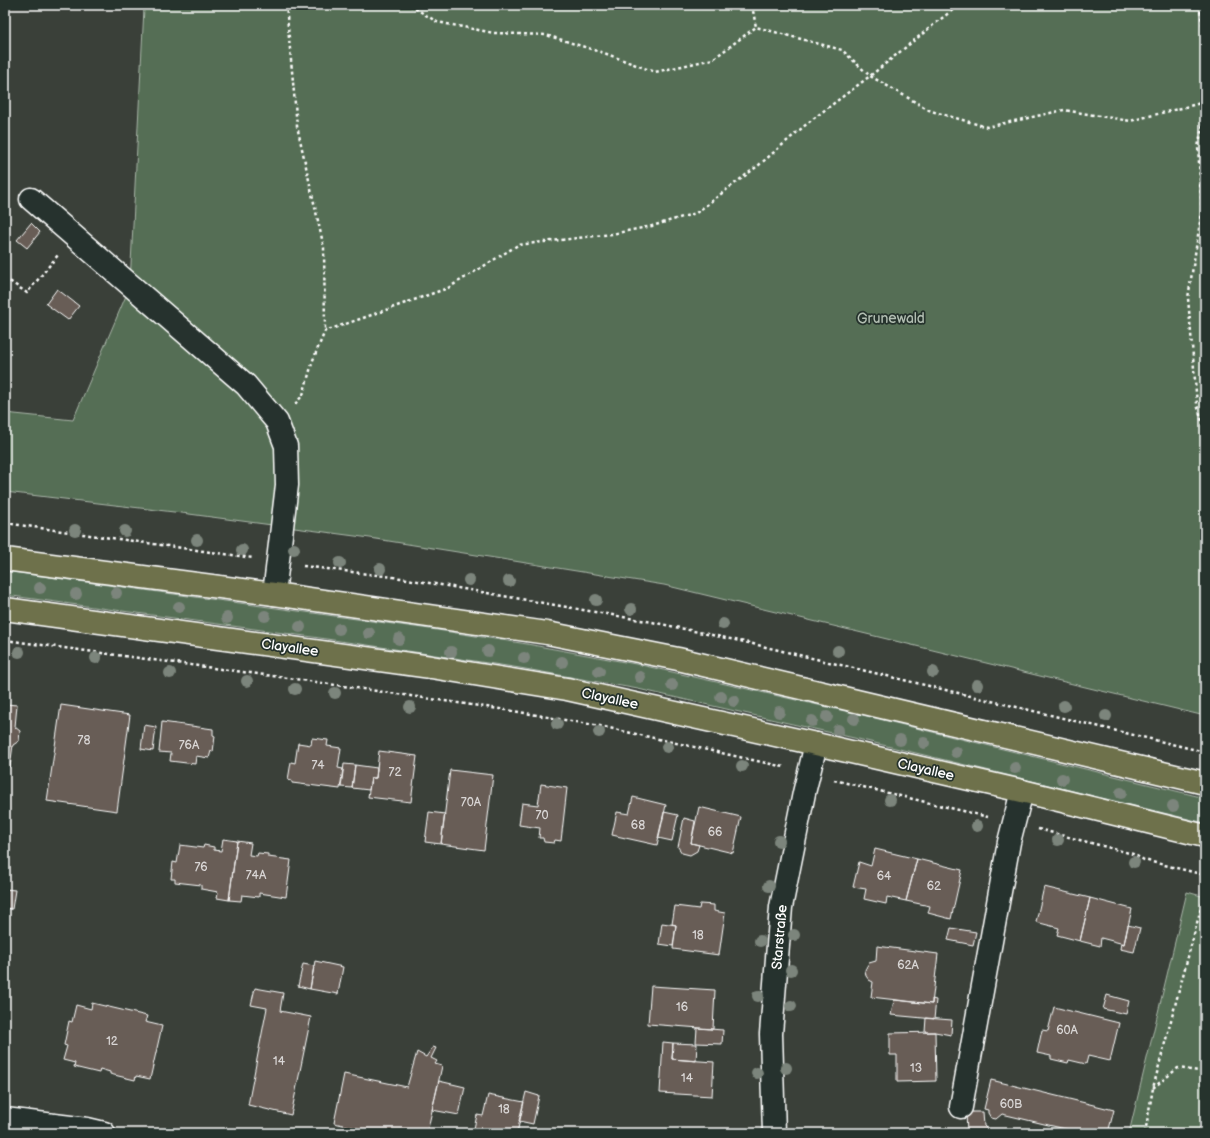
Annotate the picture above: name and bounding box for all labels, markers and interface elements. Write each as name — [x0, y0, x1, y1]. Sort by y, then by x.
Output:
park label: Grunewald — [857, 310, 925, 327]
street label: Clayallee — [260, 635, 320, 660]
street label: Clayallee — [580, 684, 640, 713]
house number: 78 — [78, 733, 90, 748]
house number: 76A — [179, 738, 200, 753]
street label: Clayallee — [896, 755, 956, 784]
house number: 74 — [311, 758, 325, 773]
house number: 72 — [389, 765, 401, 780]
house number: 70A — [461, 795, 482, 810]
house number: 70 — [536, 808, 548, 823]
house number: 68 — [631, 818, 645, 833]
house number: 66 — [708, 825, 722, 840]
house number: 76 — [194, 860, 208, 875]
house number: 74A — [246, 868, 267, 883]
house number: 64 — [877, 869, 892, 884]
house number: 62 — [927, 879, 941, 894]
street label: Starstraße — [768, 904, 791, 970]
house number: 18 — [692, 928, 704, 943]
house number: 62A — [897, 958, 920, 973]
house number: 16 — [676, 1000, 688, 1015]
house number: 60A — [1056, 1023, 1079, 1038]
house number: 12 — [106, 1034, 118, 1049]
house number: 14 — [273, 1054, 286, 1069]
house number: 13 — [910, 1061, 922, 1076]
house number: 14 — [681, 1071, 694, 1086]
house number: 60B — [1000, 1097, 1022, 1112]
house number: 18 — [498, 1102, 510, 1117]

